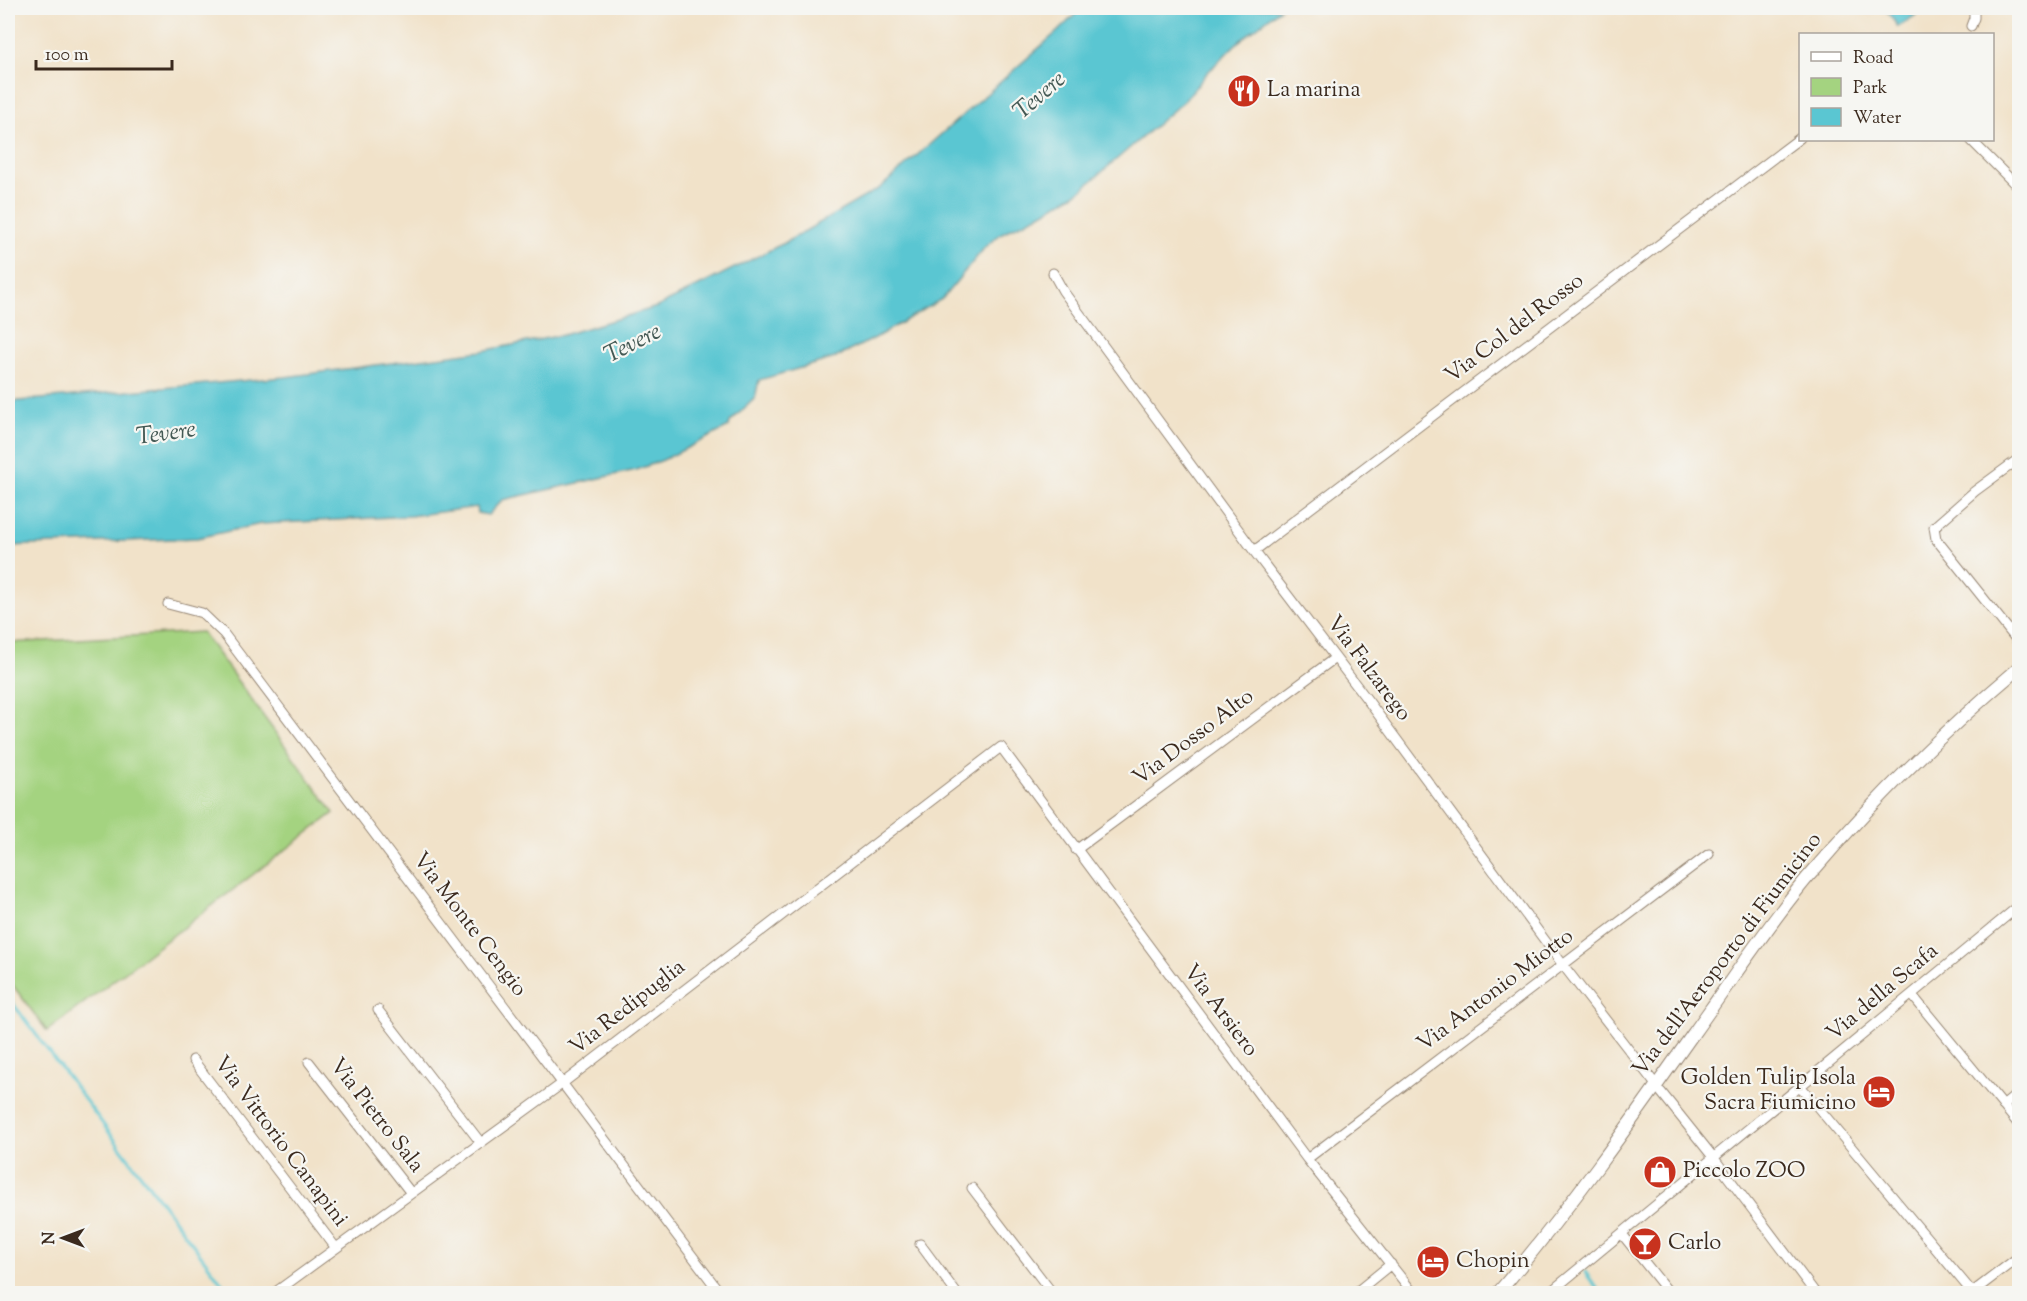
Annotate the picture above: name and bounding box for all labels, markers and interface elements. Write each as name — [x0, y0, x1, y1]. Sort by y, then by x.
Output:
scale bar — [36, 33, 172, 71]
legend — [1799, 33, 1994, 141]
text: 100 m — [45, 43, 89, 69]
text: Road — [1853, 46, 1893, 72]
water label: Tevere — [1006, 64, 1074, 128]
restaurant icon: La marina — [1226, 73, 1262, 109]
place label: La marina — [1267, 75, 1361, 107]
text: Park — [1853, 76, 1888, 102]
text: Water — [1853, 106, 1902, 132]
street label: Via Col del Rosso — [1439, 266, 1591, 392]
water label: Tevere — [599, 315, 667, 373]
water label: Tevere — [134, 413, 198, 455]
street label: Via Falzarego — [1318, 609, 1418, 729]
street label: Via Dosso Alto — [1127, 682, 1261, 794]
street label: Via dell'Aeroporto di Fiumicino — [1625, 826, 1831, 1084]
street label: Via Monte Cengio — [404, 846, 534, 1004]
street label: Via Antonio Miotto — [1411, 921, 1581, 1061]
street label: Via della Scafa — [1820, 936, 1946, 1050]
street label: Via Redipuglia — [563, 952, 693, 1064]
street label: Via Arsiero — [1175, 958, 1265, 1064]
street label: Via Vittorio Canapini — [205, 1050, 355, 1234]
street label: Via Pietro Sala — [321, 1052, 431, 1180]
place label: Golden Tulip Isola Sacra Fiumicino — [1681, 1063, 1856, 1120]
hotel icon: Golden Tulip Isola Sacra Fiumicino — [1861, 1074, 1897, 1110]
shop icon: Piccolo ZOO — [1642, 1154, 1678, 1190]
place label: Piccolo ZOO — [1683, 1156, 1806, 1188]
north arrow — [33, 1208, 93, 1268]
bar icon: Carlo — [1627, 1226, 1663, 1262]
place label: Carlo — [1668, 1228, 1721, 1260]
text: N — [39, 1231, 62, 1244]
hotel icon: Chopin — [1415, 1244, 1451, 1280]
place label: Chopin — [1456, 1246, 1530, 1278]

